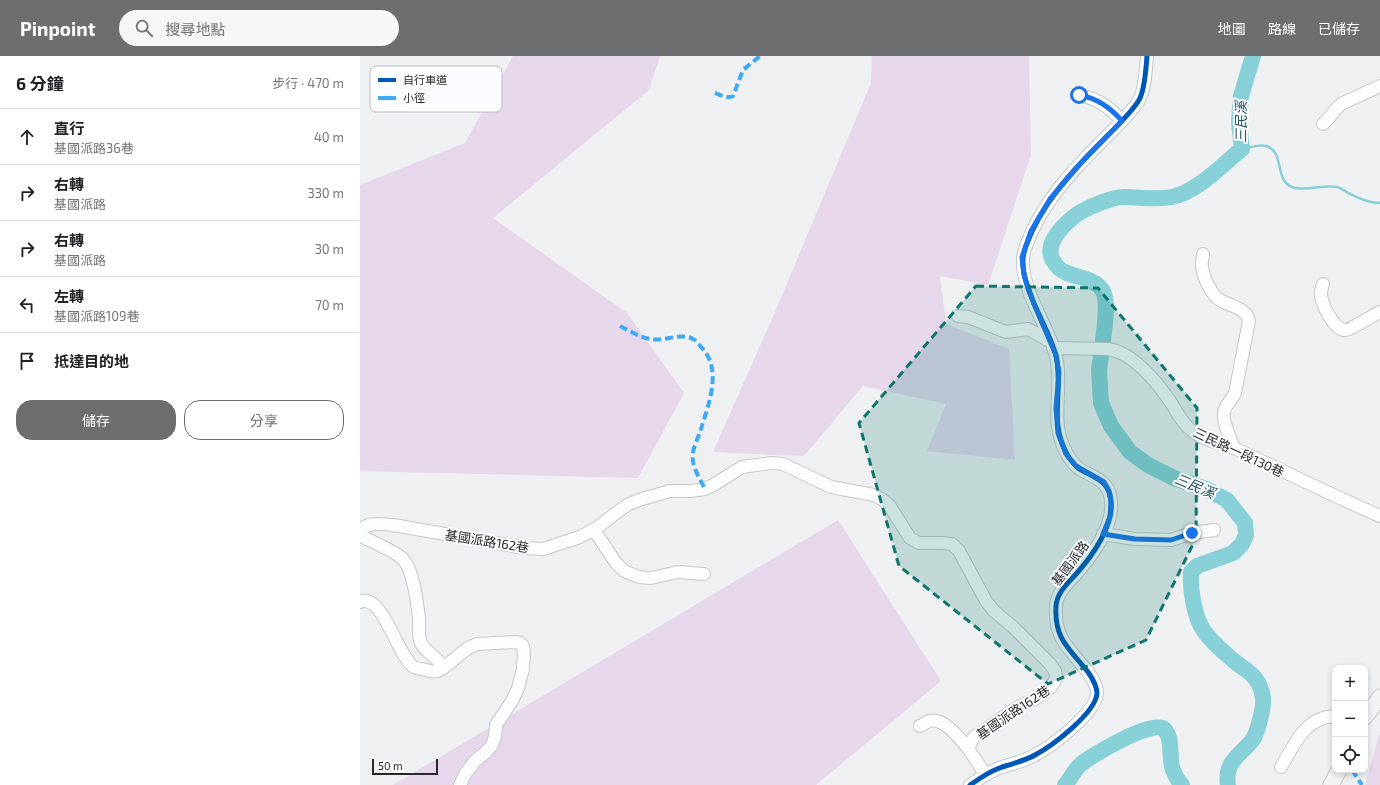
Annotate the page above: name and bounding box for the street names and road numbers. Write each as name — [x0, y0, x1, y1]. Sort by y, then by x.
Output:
street label: 三民路一段130巷 — [1191, 424, 1287, 480]
street label: 基國派路162巷 — [444, 526, 530, 556]
street label: 基國派路 — [1048, 537, 1092, 589]
street label: 基國派路162巷 — [973, 682, 1053, 742]

